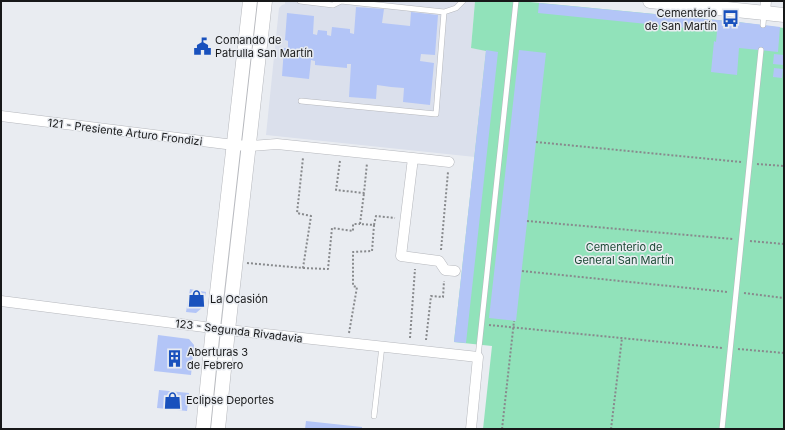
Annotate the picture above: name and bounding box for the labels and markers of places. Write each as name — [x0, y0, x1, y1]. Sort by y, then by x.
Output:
place label: Cementerio de San Martín — [645, 6, 717, 33]
bus stop icon: Cementerio de San Martín — [720, 9, 740, 29]
place label: Comando de Patrulla San Martín — [215, 33, 313, 60]
public building icon: Comando de Patrulla San Martín — [192, 36, 212, 56]
shop icon: La Ocasión — [187, 289, 207, 309]
place label: La Ocasión — [210, 292, 268, 306]
place label: Aberturas 3 de Febrero — [187, 345, 248, 372]
building icon: Aberturas 3 de Febrero — [164, 348, 184, 368]
shop icon: Eclipse Deportes — [163, 390, 183, 410]
place label: Eclipse Deportes — [186, 393, 274, 407]

